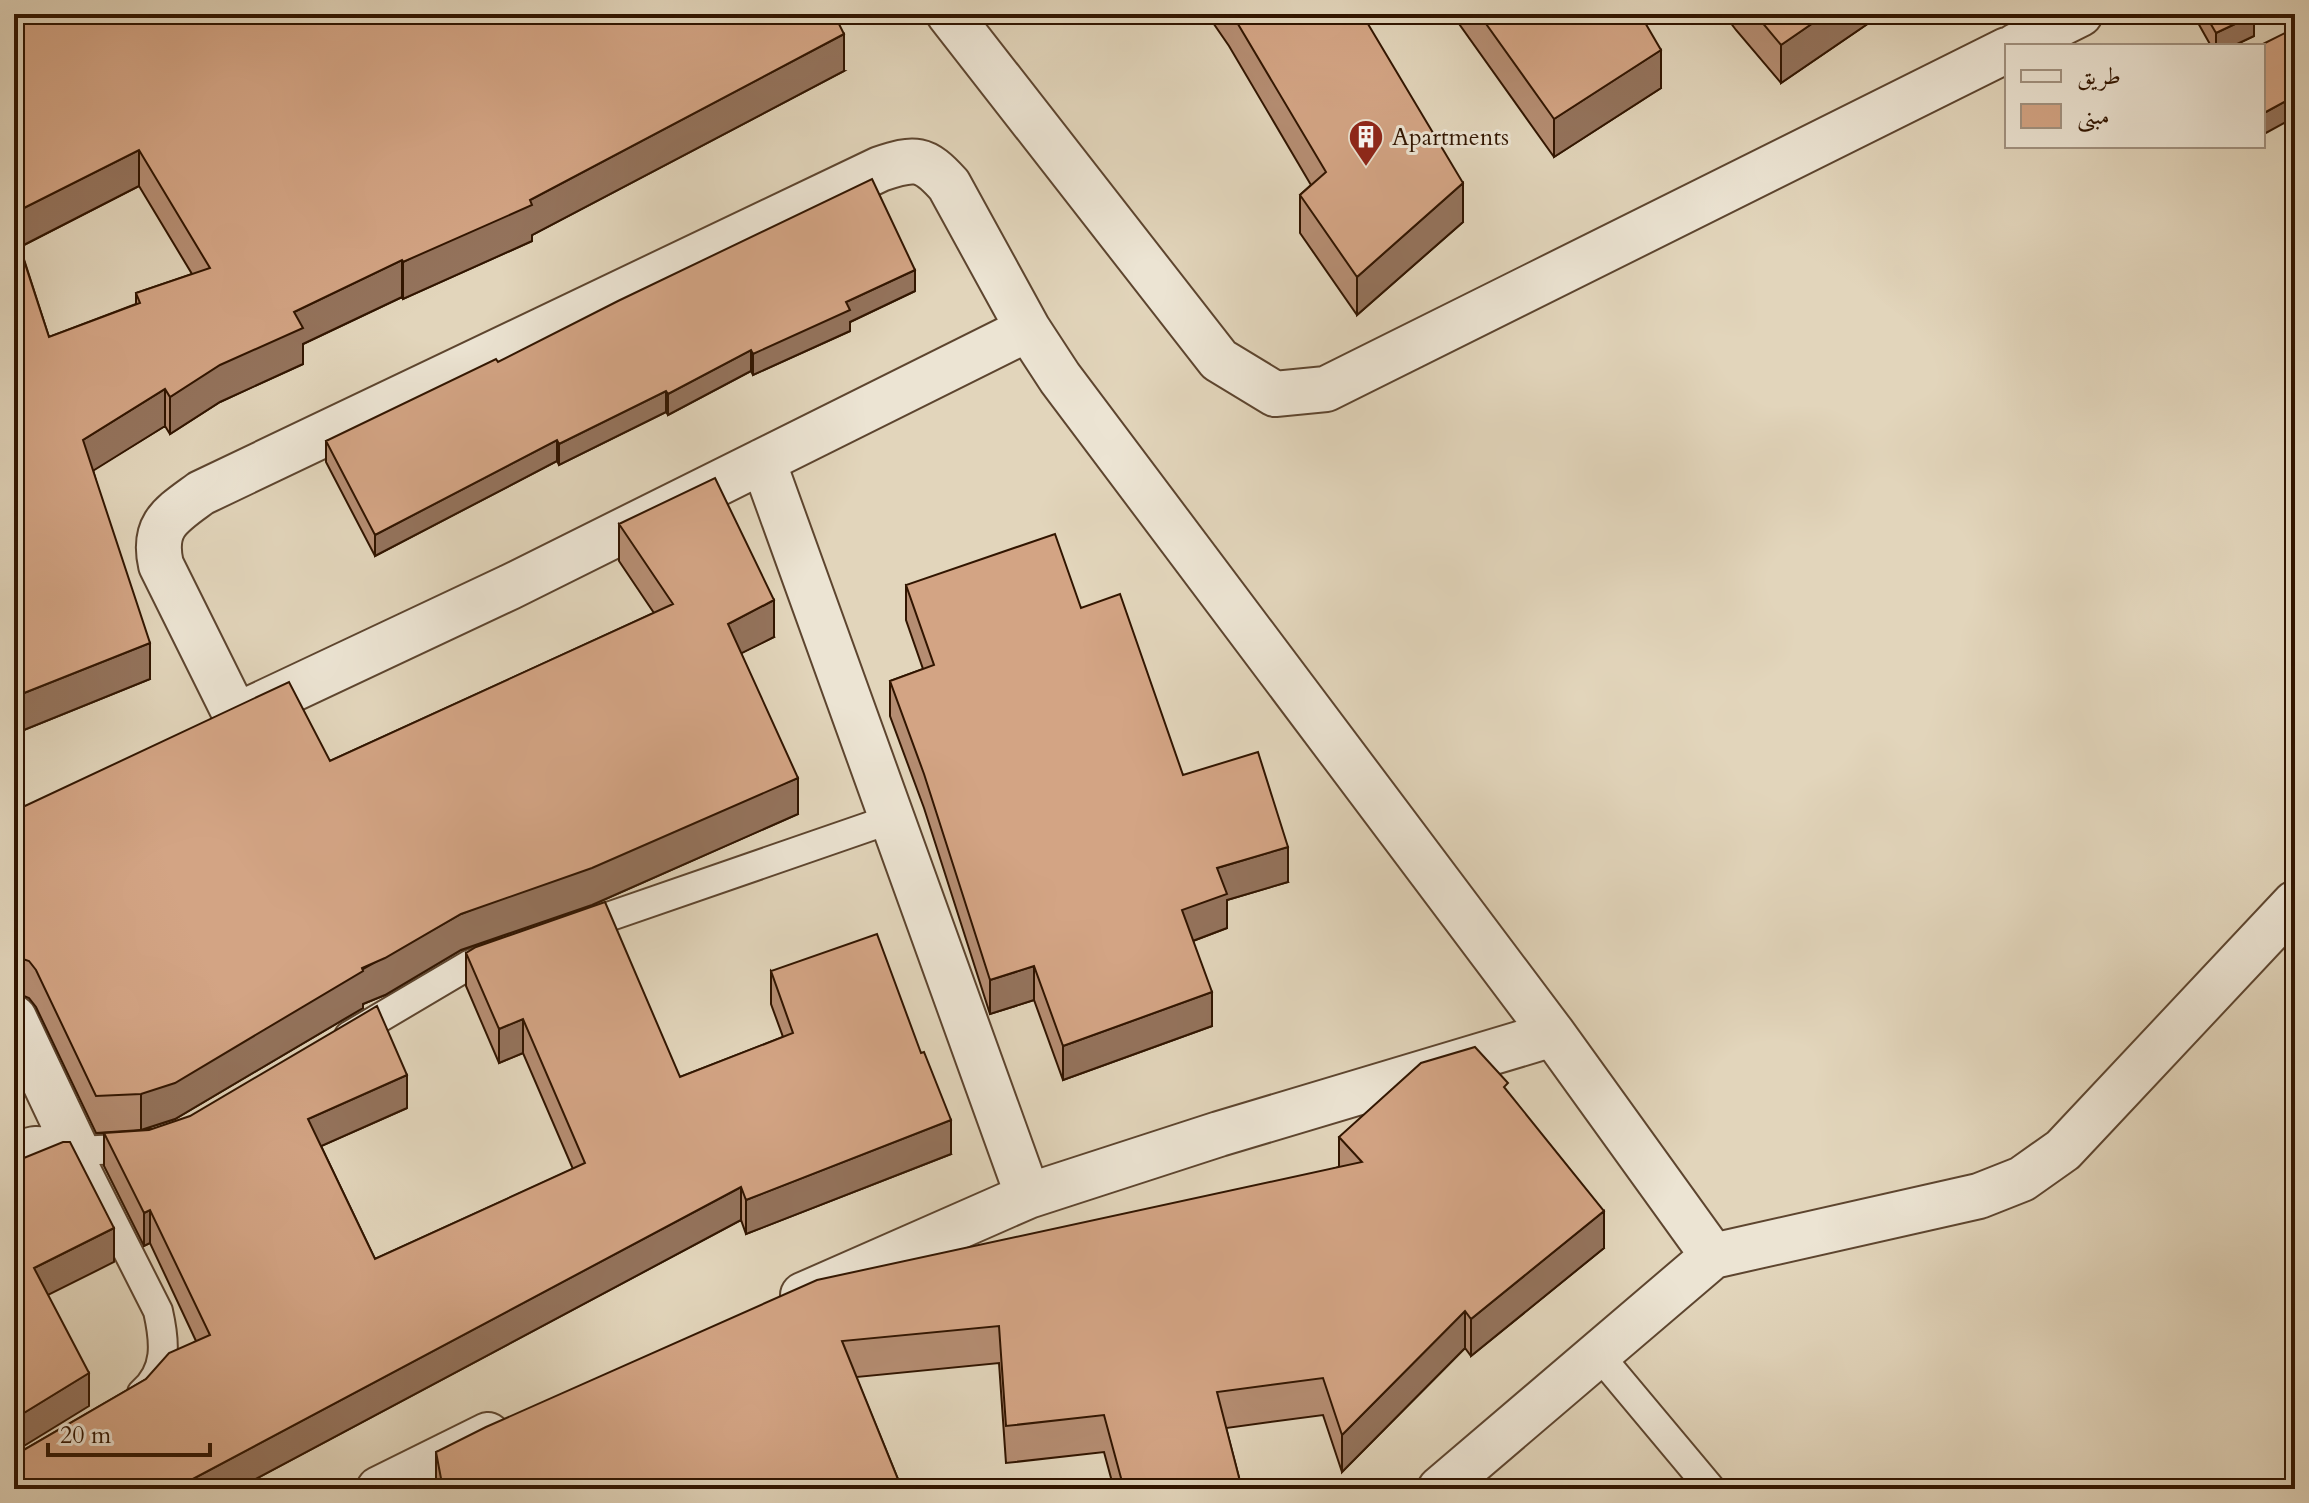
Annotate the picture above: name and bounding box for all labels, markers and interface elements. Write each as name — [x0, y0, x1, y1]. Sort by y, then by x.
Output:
legend — [2005, 44, 2265, 148]
text: طريق — [2077, 60, 2121, 93]
text: مبنى — [2077, 100, 2110, 133]
building icon: Apartments — [1347, 118, 1385, 168]
place label: Apartments — [1392, 121, 1509, 154]
scale bar — [48, 1407, 210, 1457]
text: 20 m — [60, 1419, 112, 1452]

